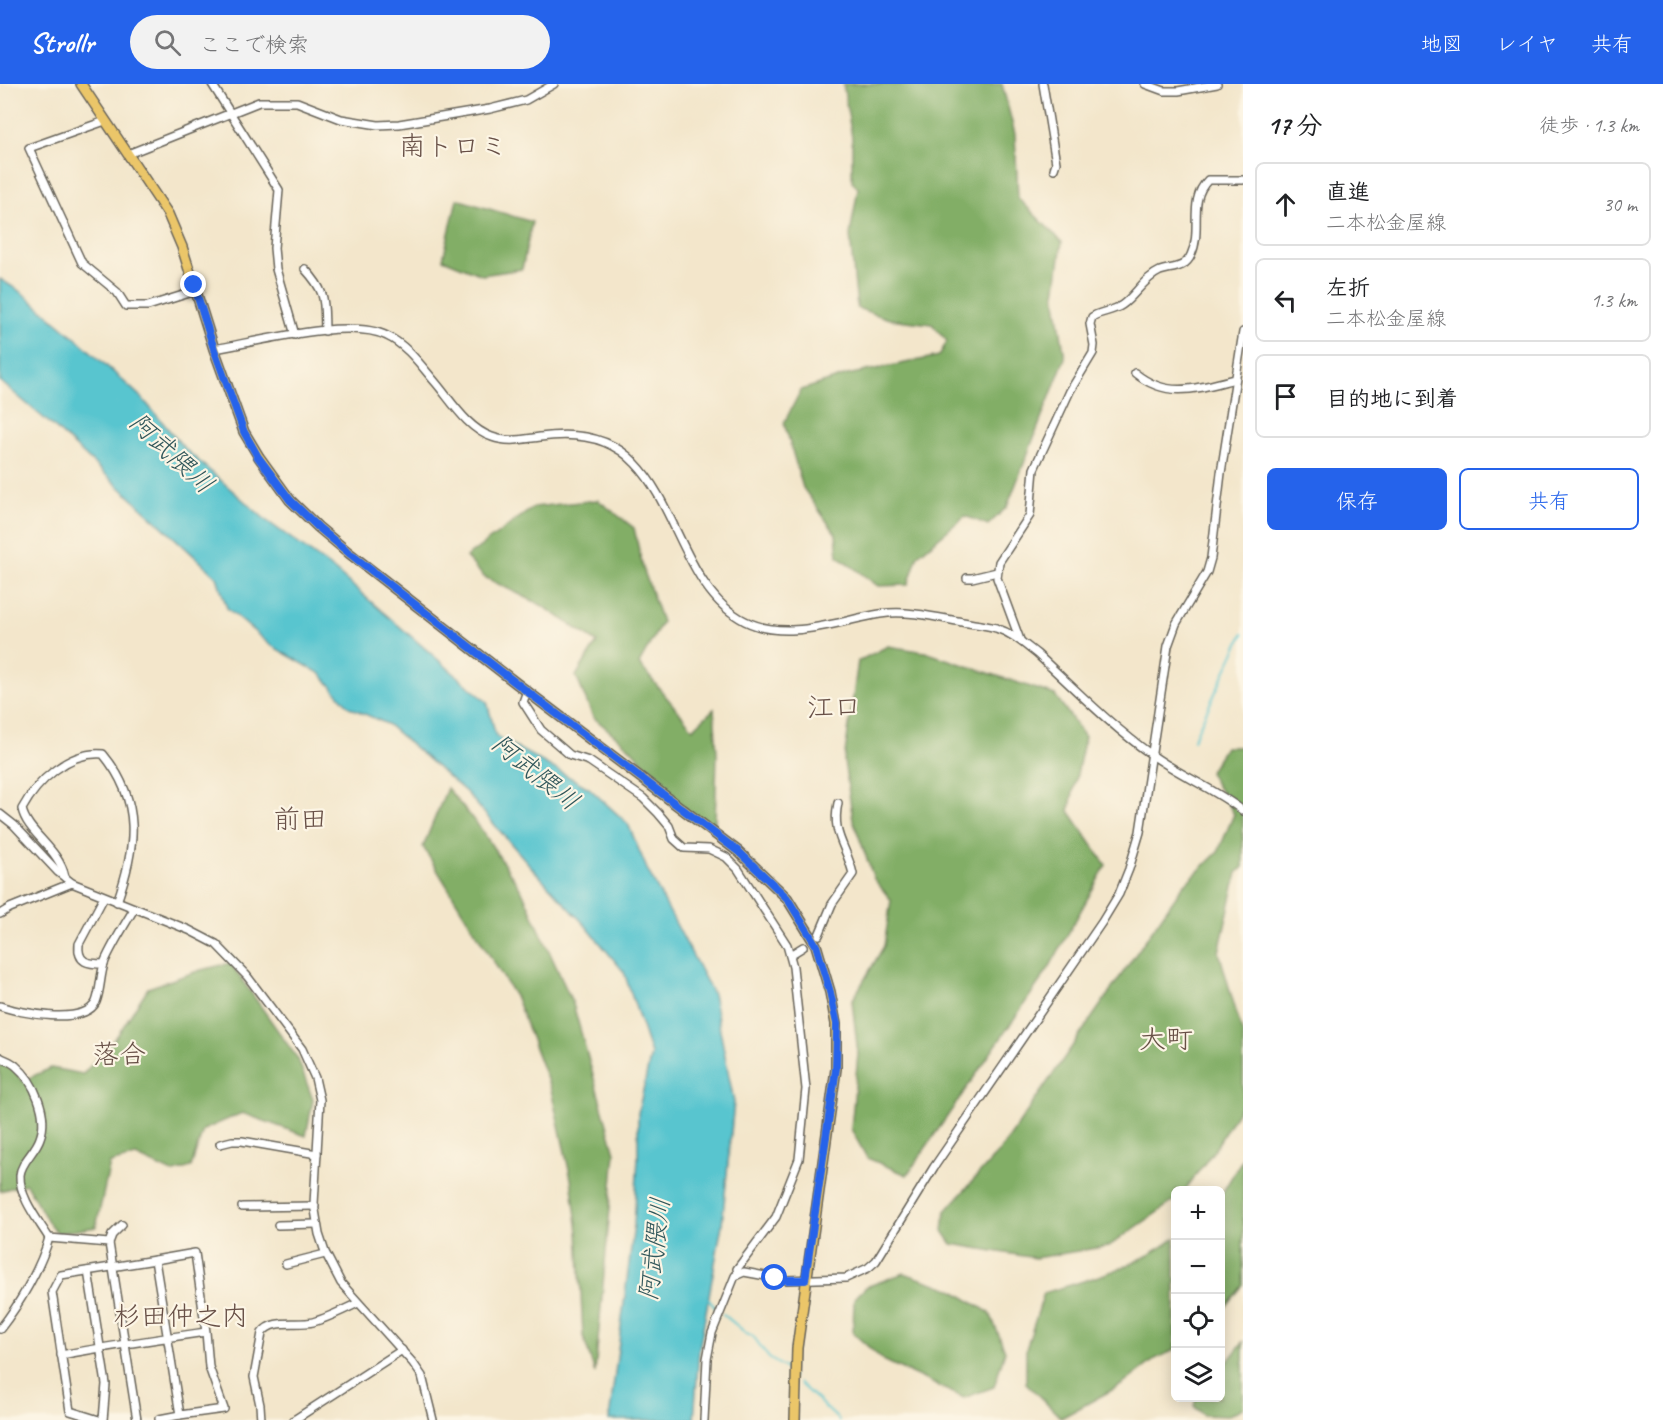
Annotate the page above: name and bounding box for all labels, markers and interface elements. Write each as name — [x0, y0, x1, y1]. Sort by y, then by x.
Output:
search box — [130, 15, 550, 69]
text: Strollr — [30, 25, 94, 60]
icon: search — [151, 26, 184, 59]
text: ここで検索 — [199, 31, 309, 59]
text: 地図 — [1421, 31, 1463, 57]
text: レイヤ — [1496, 31, 1558, 57]
text: 共有 — [1591, 31, 1633, 57]
text: 17 分 — [1267, 109, 1323, 142]
text: 徒歩 · 1.3 km — [1539, 113, 1639, 138]
district label: 南トロミ — [399, 129, 507, 163]
text: 直進 — [1326, 178, 1370, 206]
icon: ahead — [1269, 188, 1302, 221]
text: 30 m — [1603, 192, 1637, 217]
text: 二本松金屋線 — [1326, 210, 1446, 235]
route end — [180, 271, 206, 297]
text: 左折 — [1326, 274, 1370, 302]
icon: left — [1269, 284, 1302, 317]
text: 1.3 km — [1591, 288, 1637, 313]
text: 二本松金屋線 — [1326, 306, 1446, 331]
icon: arrive — [1269, 380, 1302, 413]
text: 目的地に到着 — [1326, 385, 1458, 413]
water label: 阿武隈川 — [122, 406, 221, 501]
button: 保存 — [1267, 468, 1447, 530]
button: 共有 — [1459, 468, 1639, 530]
district label: 江口 — [807, 690, 861, 724]
water label: 阿武隈川 — [485, 727, 586, 818]
district label: 前田 — [273, 802, 327, 836]
district label: 大町 — [1139, 1022, 1193, 1056]
district label: 落合 — [92, 1037, 146, 1071]
map controls — [1171, 1186, 1225, 1402]
button: + — [1171, 1186, 1225, 1240]
water label: 阿武隈川 — [632, 1195, 677, 1303]
button: − — [1171, 1240, 1225, 1294]
route start — [761, 1264, 787, 1290]
button: locate — [1171, 1294, 1225, 1348]
district label: 杉田仲之内 — [114, 1299, 249, 1333]
button: layers — [1171, 1348, 1225, 1402]

